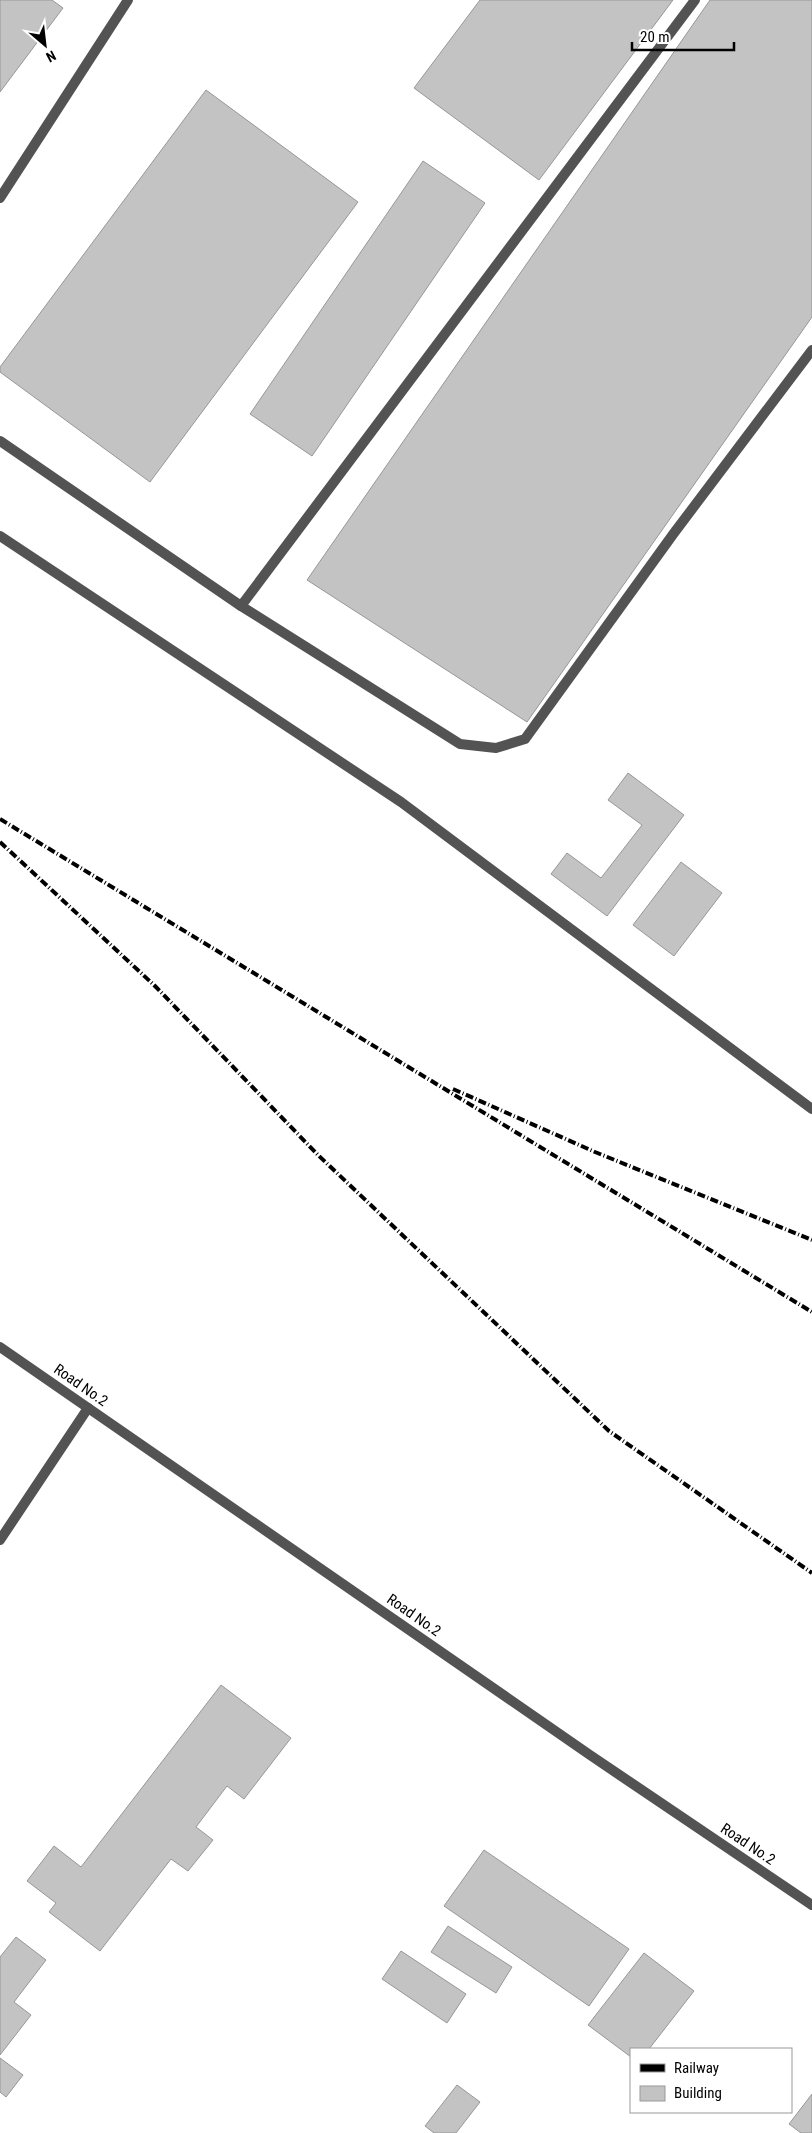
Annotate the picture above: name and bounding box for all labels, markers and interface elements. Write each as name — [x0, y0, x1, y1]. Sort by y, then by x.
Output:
north arrow — [20, 20, 70, 70]
scale bar — [632, 20, 734, 52]
text: 20 m — [640, 28, 670, 46]
text: N — [44, 47, 59, 66]
street label: Road No.2 — [51, 1360, 111, 1410]
street label: Road No.2 — [384, 1590, 444, 1640]
street label: Road No.2 — [717, 1819, 779, 1869]
legend — [630, 2048, 792, 2113]
text: Railway — [674, 2059, 719, 2077]
text: Building — [674, 2084, 722, 2102]

